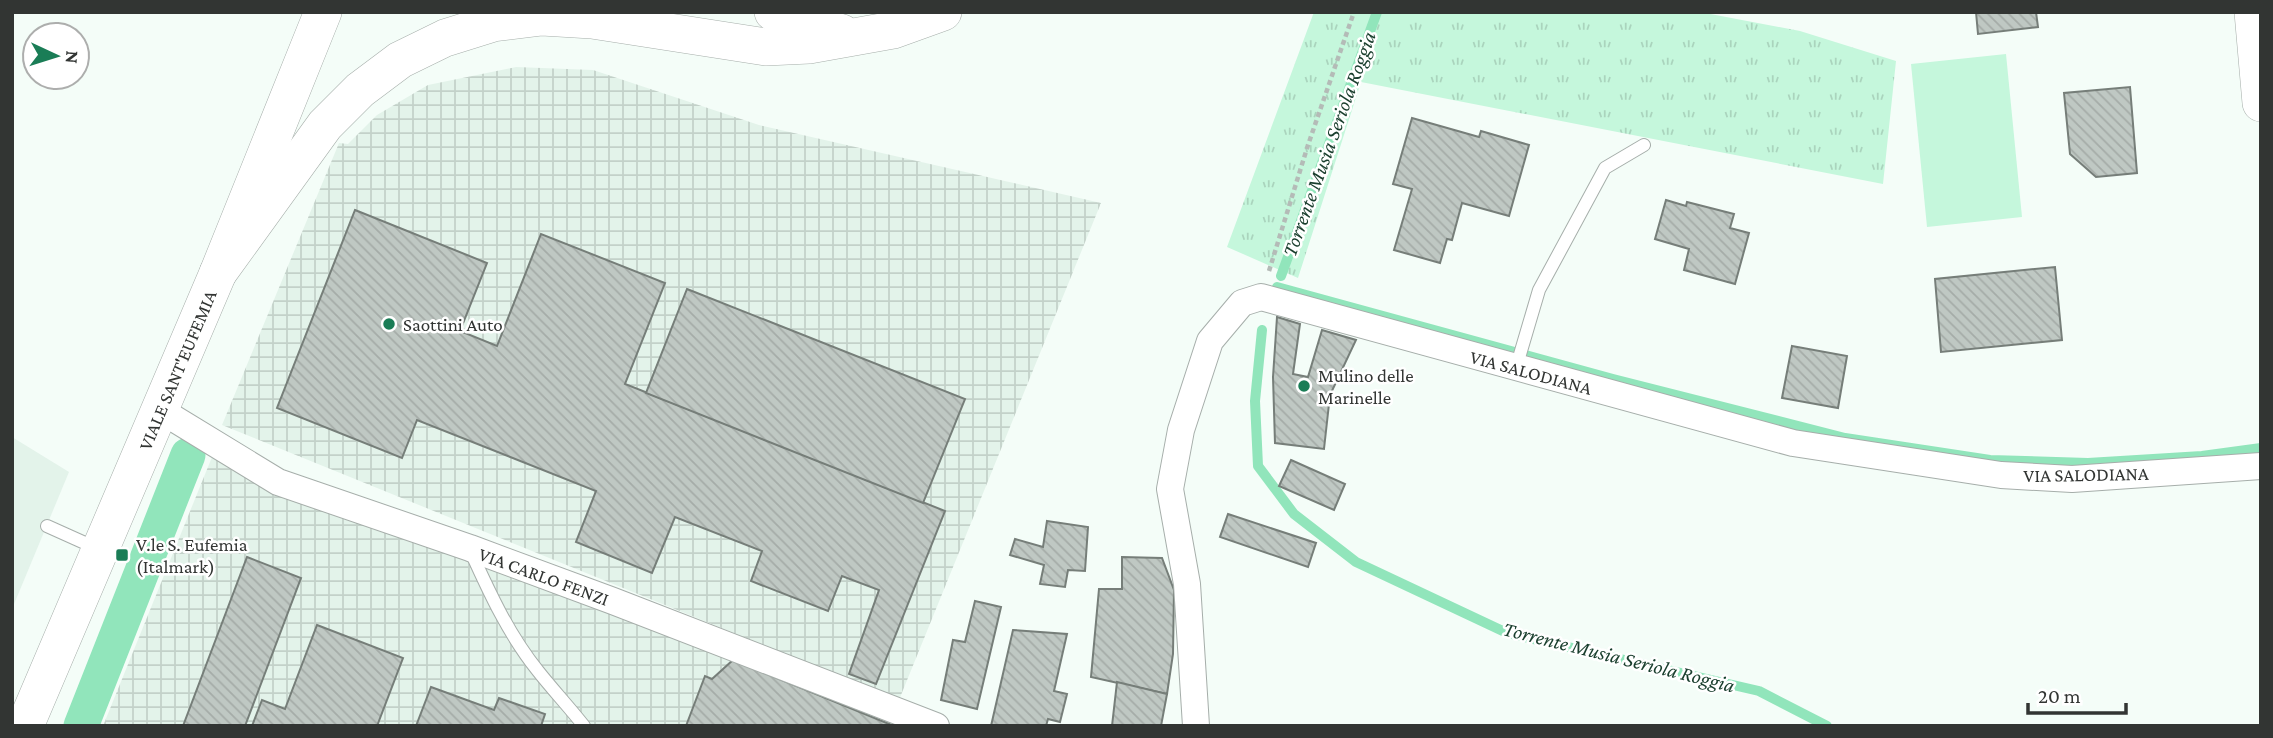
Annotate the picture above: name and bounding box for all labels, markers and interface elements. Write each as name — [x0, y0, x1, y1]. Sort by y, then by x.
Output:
north arrow — [21, 21, 91, 91]
water label: Torrente Musia Seriola Roggia — [1277, 28, 1381, 260]
text: N — [62, 50, 83, 64]
street label: VIALE SANT'EUFEMIA — [134, 287, 221, 453]
place label: Saottini Auto — [403, 314, 503, 335]
marker: Saottini Auto — [381, 316, 397, 332]
street label: VIA SALODIANA — [1468, 346, 1594, 399]
place label: Mulino delle Marinelle — [1318, 365, 1414, 408]
marker: Mulino delle Marinelle — [1296, 378, 1312, 394]
street label: VIA SALODIANA — [2023, 463, 2149, 486]
place label: V.le S. Eufemia (Italmark) — [136, 534, 248, 578]
street label: VIA CARLO FENZI — [476, 543, 612, 610]
marker: V.le S. Eufemia (Italmark) — [114, 547, 130, 563]
water label: Torrente Musia Seriola Roggia — [1501, 617, 1737, 697]
scale bar — [2028, 672, 2126, 716]
text: 20 m — [2038, 684, 2081, 708]

